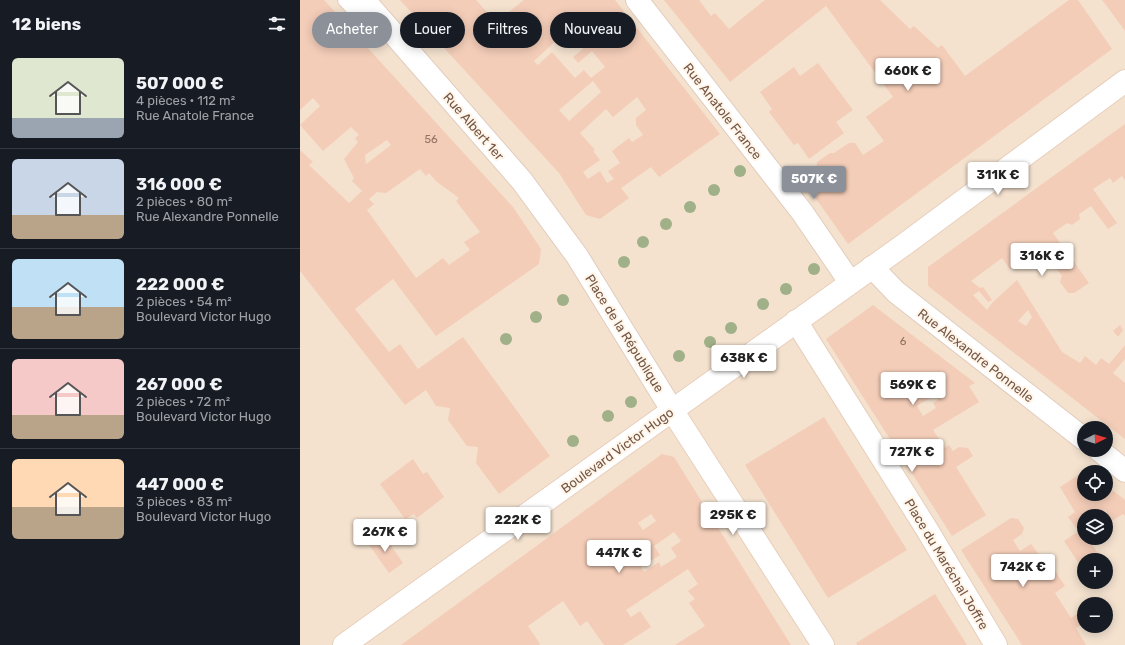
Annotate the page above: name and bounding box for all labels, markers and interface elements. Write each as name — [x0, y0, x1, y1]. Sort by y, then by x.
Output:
chip: Acheter — [312, 12, 392, 48]
chip: Louer — [400, 12, 465, 48]
chip: Filtres — [473, 12, 542, 48]
chip: Nouveau — [550, 12, 636, 48]
icon: filters — [266, 13, 288, 35]
text: 12 biens — [12, 14, 81, 34]
pin: 660K € — [875, 58, 941, 92]
street label: Rue Anatole France — [680, 60, 765, 162]
text: 660K € — [884, 63, 932, 78]
text: 507 000 € — [136, 73, 224, 93]
icon: home — [44, 74, 92, 122]
street label: Rue Albert 1er — [440, 90, 507, 163]
text: 4 pièces · 112 m² — [136, 93, 235, 108]
text: Rue Anatole France — [136, 108, 254, 123]
house number: 56 — [424, 133, 438, 146]
pin: 311K € — [965, 162, 1031, 196]
pin: 507K € — [781, 166, 847, 200]
text: 311K € — [977, 167, 1019, 182]
text: 507K € — [791, 171, 837, 186]
text: 316 000 € — [136, 174, 222, 194]
icon: home — [44, 175, 92, 223]
text: 2 pièces · 80 m² — [136, 194, 232, 209]
text: Rue Alexandre Ponnelle — [136, 209, 279, 224]
pin: 316K € — [1009, 243, 1075, 277]
text: 316K € — [1020, 248, 1064, 263]
street label: Place de la République — [582, 272, 667, 395]
text: 222 000 € — [136, 274, 224, 294]
icon: home — [44, 275, 92, 323]
text: 2 pièces · 54 m² — [136, 294, 232, 309]
street label: Rue Alexandre Ponnelle — [915, 306, 1037, 405]
text: Boulevard Victor Hugo — [136, 309, 271, 324]
house number: 6 — [900, 335, 907, 348]
pin: 638K € — [711, 345, 777, 379]
text: 638K € — [720, 350, 768, 365]
pin: 569K € — [880, 372, 946, 406]
text: 267 000 € — [136, 374, 223, 394]
icon: home — [44, 375, 92, 423]
text: 569K € — [890, 377, 936, 392]
text: 2 pièces · 72 m² — [136, 394, 230, 409]
street label: Boulevard Victor Hugo — [558, 405, 677, 497]
text: Boulevard Victor Hugo — [136, 409, 271, 424]
north arrow — [1077, 421, 1113, 457]
map controls — [1077, 421, 1113, 633]
pin: 727K € — [879, 439, 945, 473]
text: 727K € — [890, 444, 934, 459]
button: locate — [1077, 465, 1113, 501]
text: 447 000 € — [136, 474, 224, 494]
icon: home — [44, 475, 92, 523]
text: 3 pièces · 83 m² — [136, 494, 232, 509]
street label: Place du Maréchal Joffre — [902, 496, 992, 632]
pin: 295K € — [700, 502, 766, 536]
pin: 222K € — [485, 507, 551, 541]
text: 295K € — [710, 507, 756, 522]
text: Boulevard Victor Hugo — [136, 509, 271, 524]
button: layers — [1077, 509, 1113, 545]
text: 222K € — [495, 512, 541, 527]
pin: 267K € — [352, 519, 418, 553]
text: 267K € — [362, 524, 408, 539]
pin: 447K € — [586, 540, 652, 574]
text: 447K € — [596, 545, 642, 560]
button: + — [1077, 553, 1113, 589]
pin: 742K € — [990, 554, 1056, 588]
text: 742K € — [1000, 559, 1046, 574]
button: − — [1077, 597, 1113, 633]

